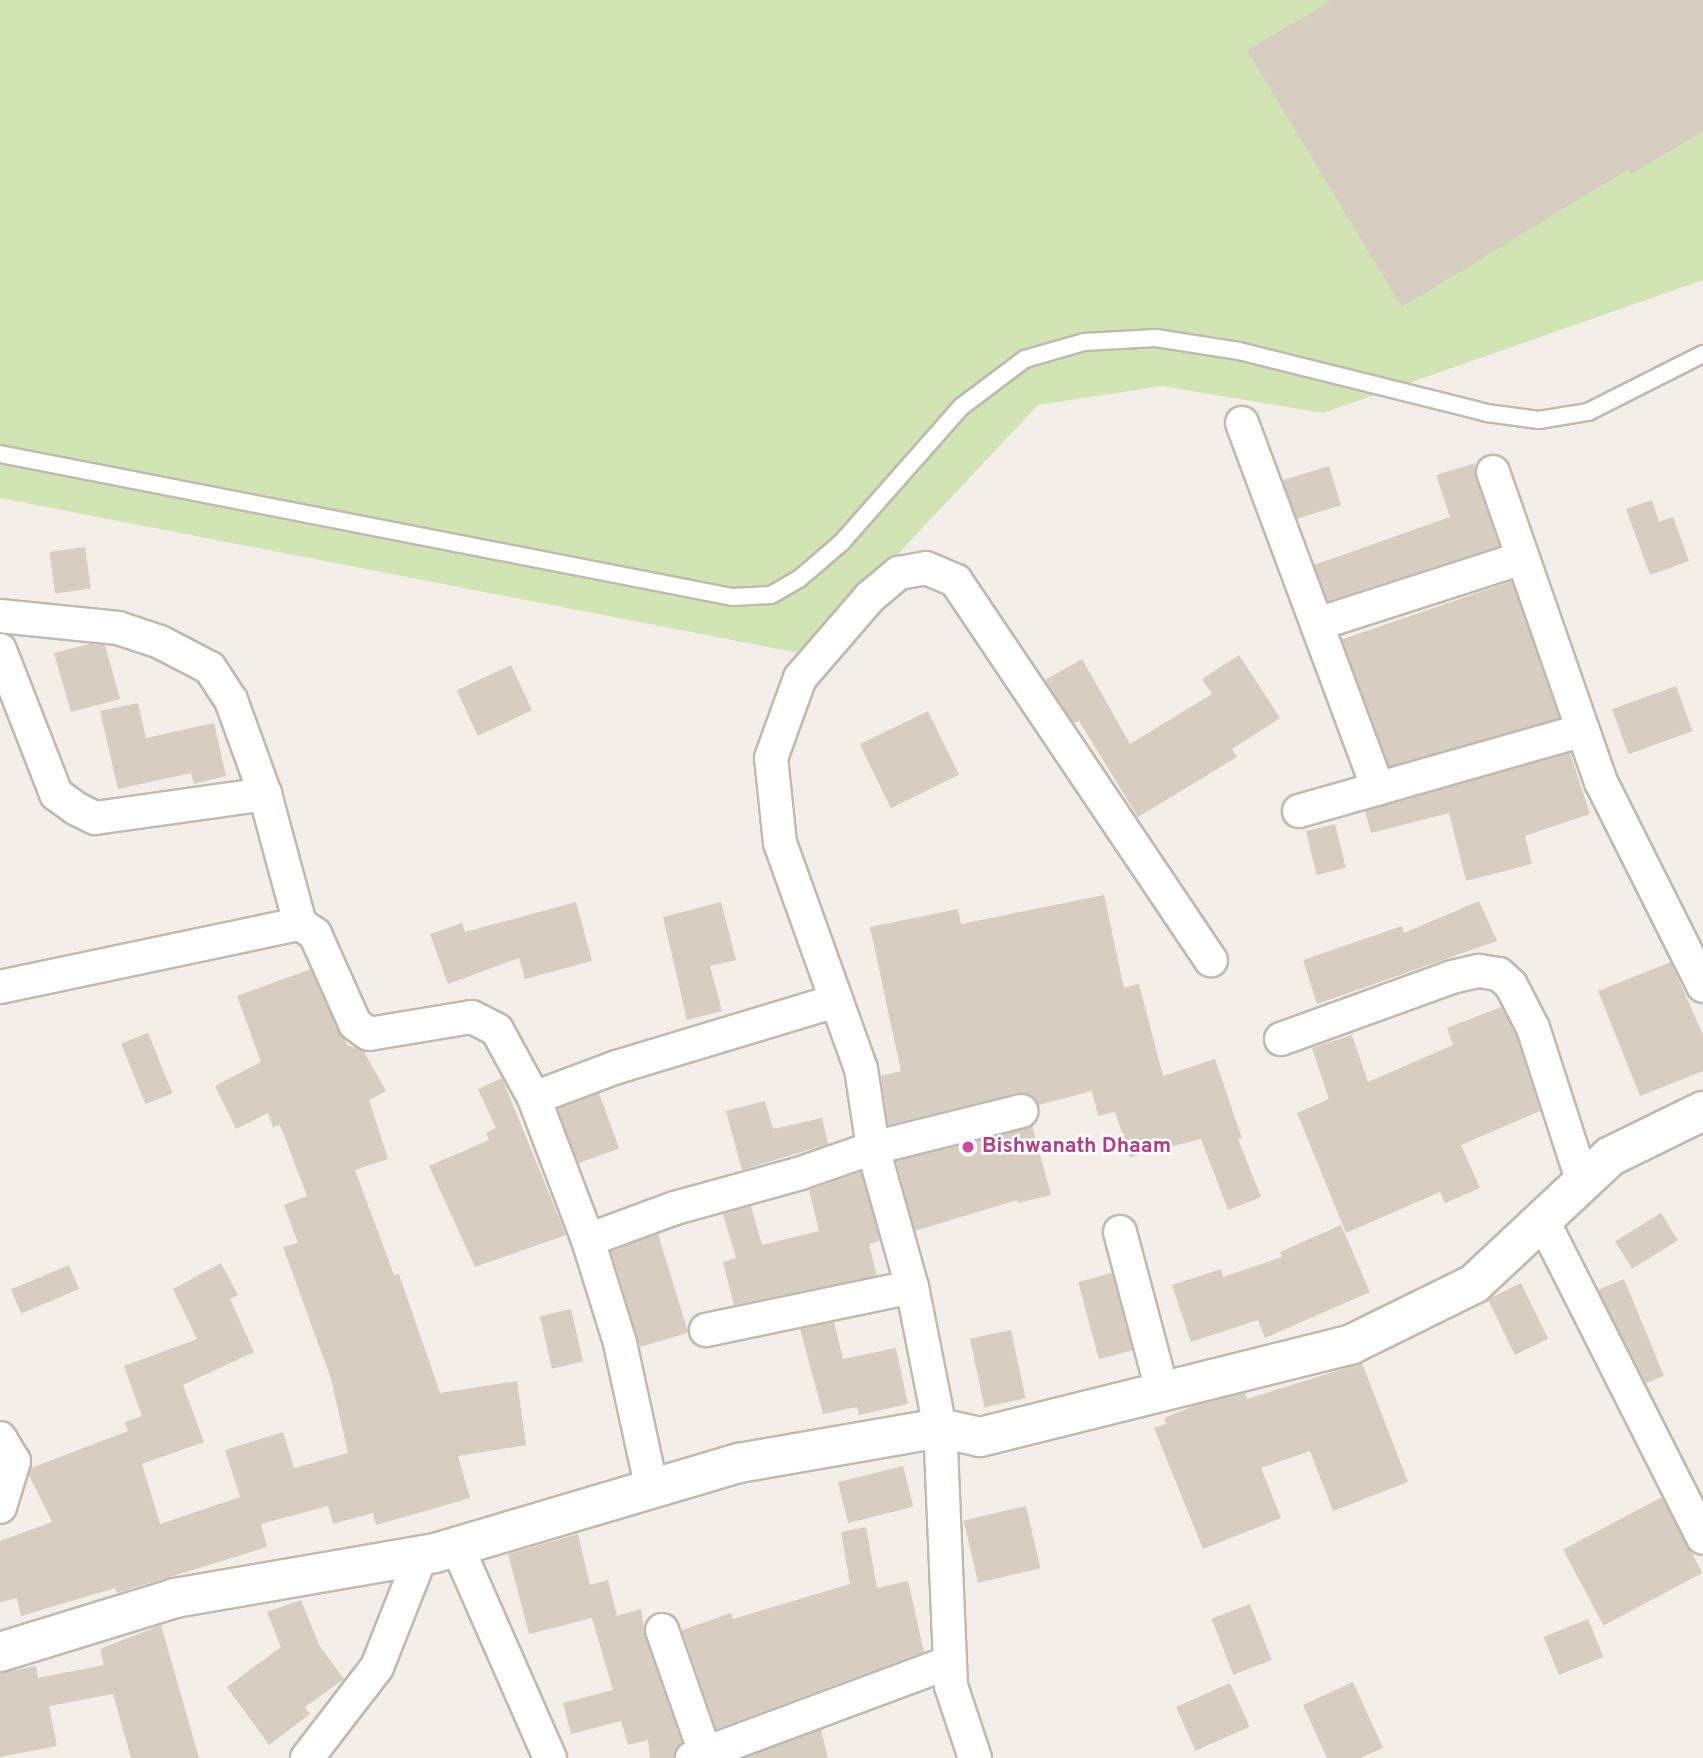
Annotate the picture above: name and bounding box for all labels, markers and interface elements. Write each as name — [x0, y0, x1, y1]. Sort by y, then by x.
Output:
place label: Bishwanath Dhaam — [982, 1134, 1171, 1160]
marker: Bishwanath Dhaam — [960, 1139, 976, 1155]

